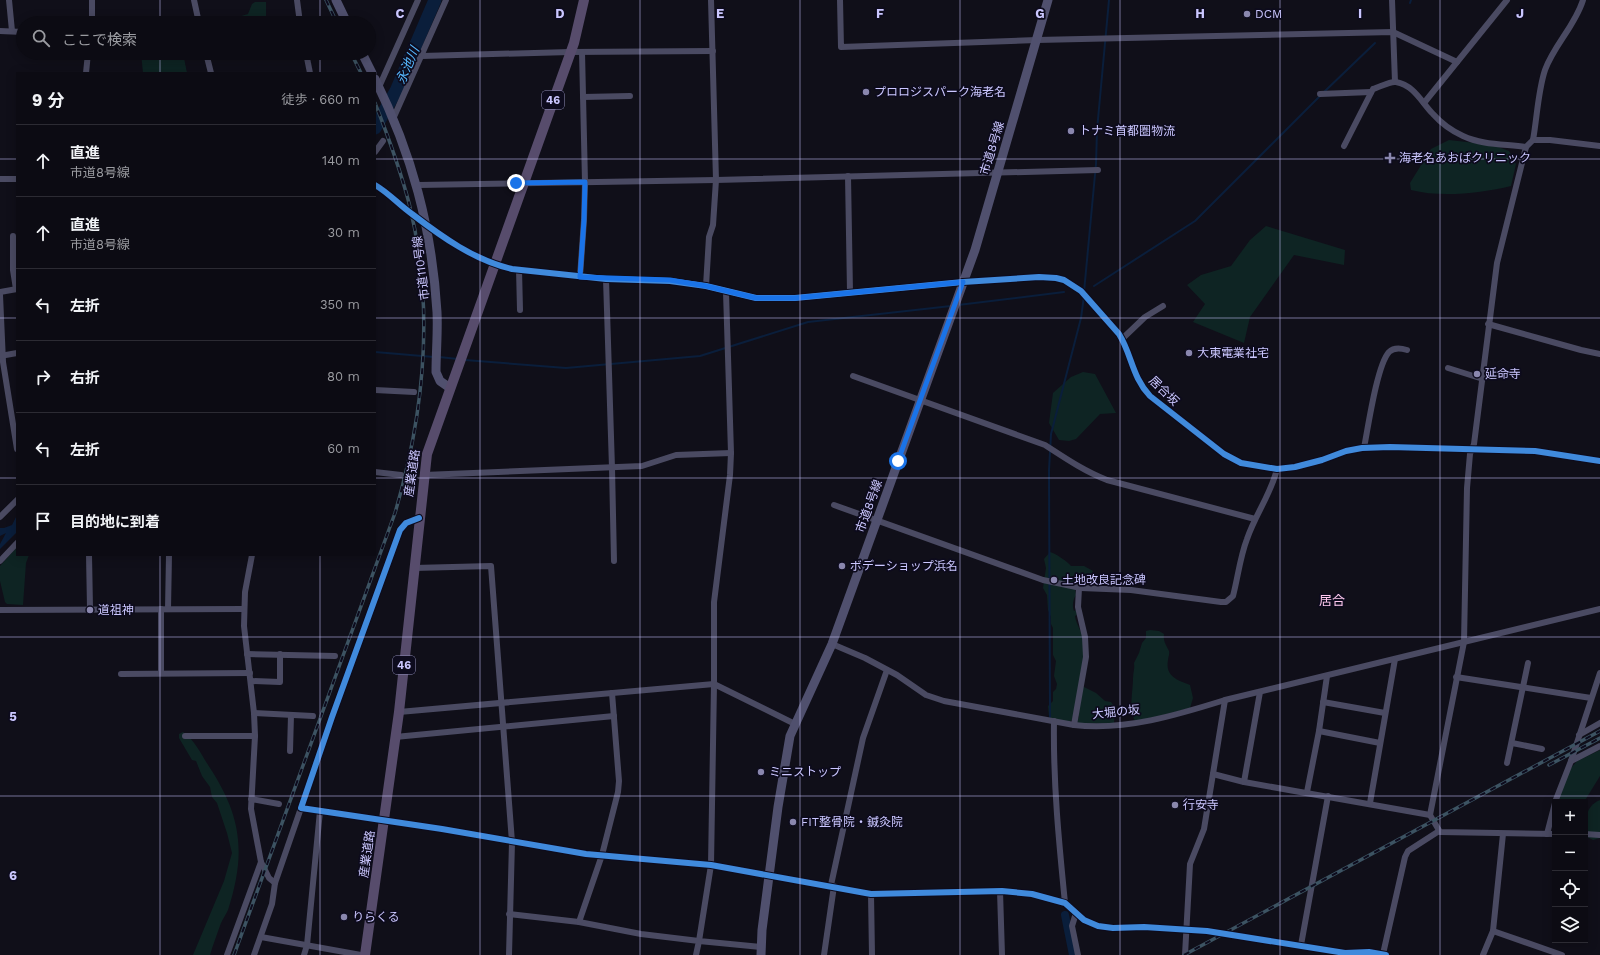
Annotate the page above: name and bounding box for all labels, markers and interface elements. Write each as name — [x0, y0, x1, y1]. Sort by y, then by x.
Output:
text: C — [396, 6, 405, 21]
text: D — [555, 6, 565, 21]
text: E — [716, 6, 724, 21]
text: F — [876, 6, 884, 21]
text: G — [1035, 6, 1045, 21]
text: H — [1195, 6, 1205, 21]
text: I — [1358, 6, 1362, 21]
text: J — [1516, 6, 1524, 21]
place label: DCM — [1255, 7, 1282, 21]
marker: DCM — [1242, 9, 1252, 19]
search box — [16, 16, 376, 60]
icon: search — [30, 27, 52, 49]
text: ここで検索 — [62, 31, 137, 49]
water label: 永池川 — [393, 42, 423, 86]
place label: プロロジスパーク海老名 — [874, 85, 1006, 99]
marker: プロロジスパーク海老名 — [861, 87, 871, 97]
text: 9 分 — [32, 90, 64, 110]
road number: 46 — [542, 91, 564, 109]
text: 徒歩 · 660 m — [281, 92, 360, 107]
street label: 市道8号線 — [977, 119, 1007, 177]
place label: トナミ首都圏物流 — [1079, 124, 1175, 138]
marker: トナミ首都圏物流 — [1066, 126, 1076, 136]
text: 直進 — [70, 144, 100, 162]
icon: ahead — [32, 150, 54, 172]
place label: 海老名あおばクリニック — [1399, 151, 1531, 165]
marker: 海老名あおばクリニック — [1384, 152, 1396, 164]
text: 140 m — [322, 153, 360, 168]
text: 市道8号線 — [70, 165, 130, 180]
route end — [507, 174, 525, 192]
text: 直進 — [70, 216, 100, 234]
icon: ahead — [32, 222, 54, 244]
text: 30 m — [328, 225, 360, 240]
street label: 市道110号線 — [410, 235, 432, 301]
text: 市道8号線 — [70, 237, 130, 252]
icon: left — [32, 294, 54, 316]
text: 左折 — [70, 297, 100, 315]
text: 350 m — [320, 297, 360, 312]
place label: 大東電業社宅 — [1197, 346, 1269, 360]
marker: 大東電業社宅 — [1184, 348, 1194, 358]
icon: right — [32, 366, 54, 388]
place label: 延命寺 — [1485, 367, 1521, 381]
text: 右折 — [70, 369, 100, 387]
text: 80 m — [327, 369, 360, 384]
marker: 延命寺 — [1472, 369, 1482, 379]
street label: 居合坂 — [1146, 373, 1182, 409]
icon: left — [32, 438, 54, 460]
text: 左折 — [70, 441, 100, 459]
text: 60 m — [327, 441, 360, 456]
street label: 産業道路 — [402, 448, 422, 498]
route start — [889, 452, 907, 470]
street label: 市道8号線 — [853, 478, 885, 534]
icon: arrive — [32, 510, 54, 532]
text: 目的地に到着 — [70, 513, 160, 531]
place label: ボデーショップ浜名 — [850, 559, 958, 573]
marker: ボデーショップ浜名 — [837, 561, 847, 571]
place label: 土地改良記念碑 — [1062, 573, 1146, 587]
marker: 土地改良記念碑 — [1049, 575, 1059, 585]
district label: 居合 — [1319, 593, 1345, 608]
place label: 道祖神 — [98, 603, 134, 617]
marker: 道祖神 — [85, 605, 95, 615]
road number: 46 — [393, 656, 415, 674]
street label: 大堀の坂 — [1091, 703, 1141, 721]
text: 5 — [9, 709, 17, 724]
place label: ミニストップ — [769, 765, 841, 779]
marker: ミニストップ — [756, 767, 766, 777]
place label: 行安寺 — [1183, 798, 1219, 812]
map controls — [1552, 799, 1588, 943]
button: + — [1552, 799, 1588, 835]
marker: 行安寺 — [1170, 800, 1180, 810]
place label: FIT整骨院・鍼灸院 — [801, 815, 903, 829]
marker: FIT整骨院・鍼灸院 — [788, 817, 798, 827]
street label: 産業道路 — [357, 829, 377, 879]
button: − — [1552, 835, 1588, 871]
text: 6 — [9, 868, 17, 883]
button: locate — [1552, 871, 1588, 907]
button: layers — [1552, 907, 1588, 943]
place label: りらくる — [352, 910, 400, 924]
marker: りらくる — [339, 912, 349, 922]

